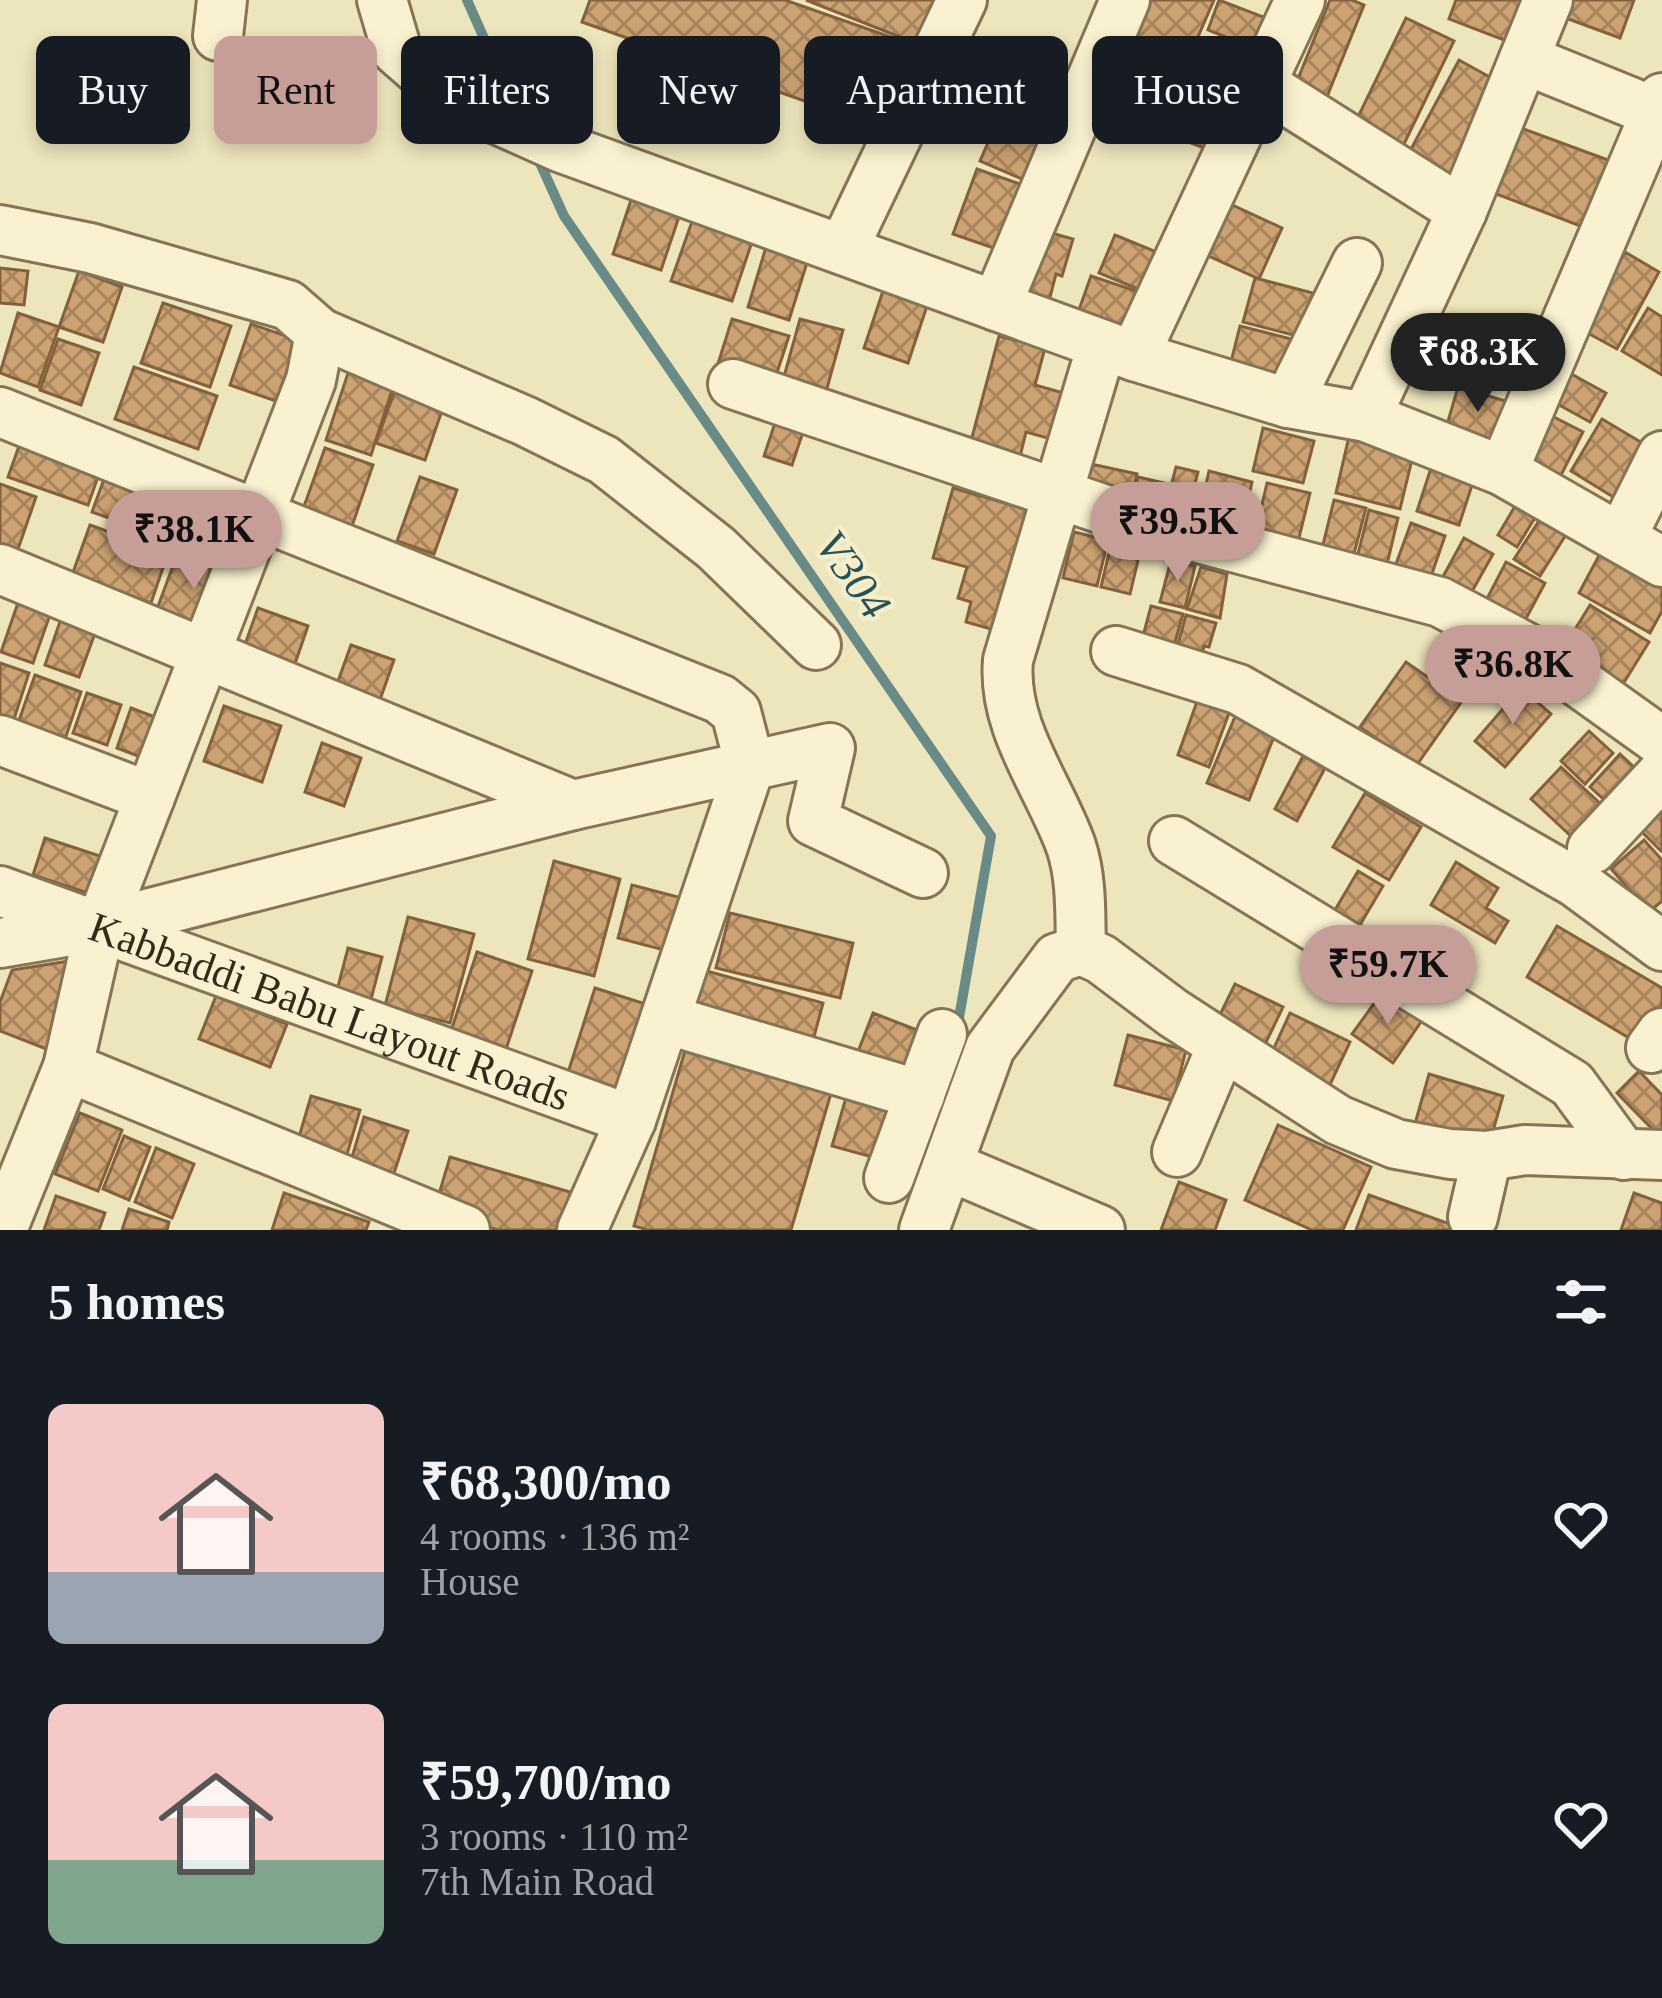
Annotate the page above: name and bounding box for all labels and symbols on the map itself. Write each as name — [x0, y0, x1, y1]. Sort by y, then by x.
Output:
pin: ₹68.3K — [1380, 313, 1576, 415]
pin: ₹39.5K — [1080, 482, 1276, 584]
pin: ₹38.1K — [96, 490, 292, 592]
water label: V304 — [805, 521, 901, 628]
pin: ₹36.8K — [1415, 625, 1611, 727]
street label: Kabbaddi Babu Layout Roads — [83, 903, 576, 1120]
pin: ₹59.7K — [1290, 925, 1486, 1027]

